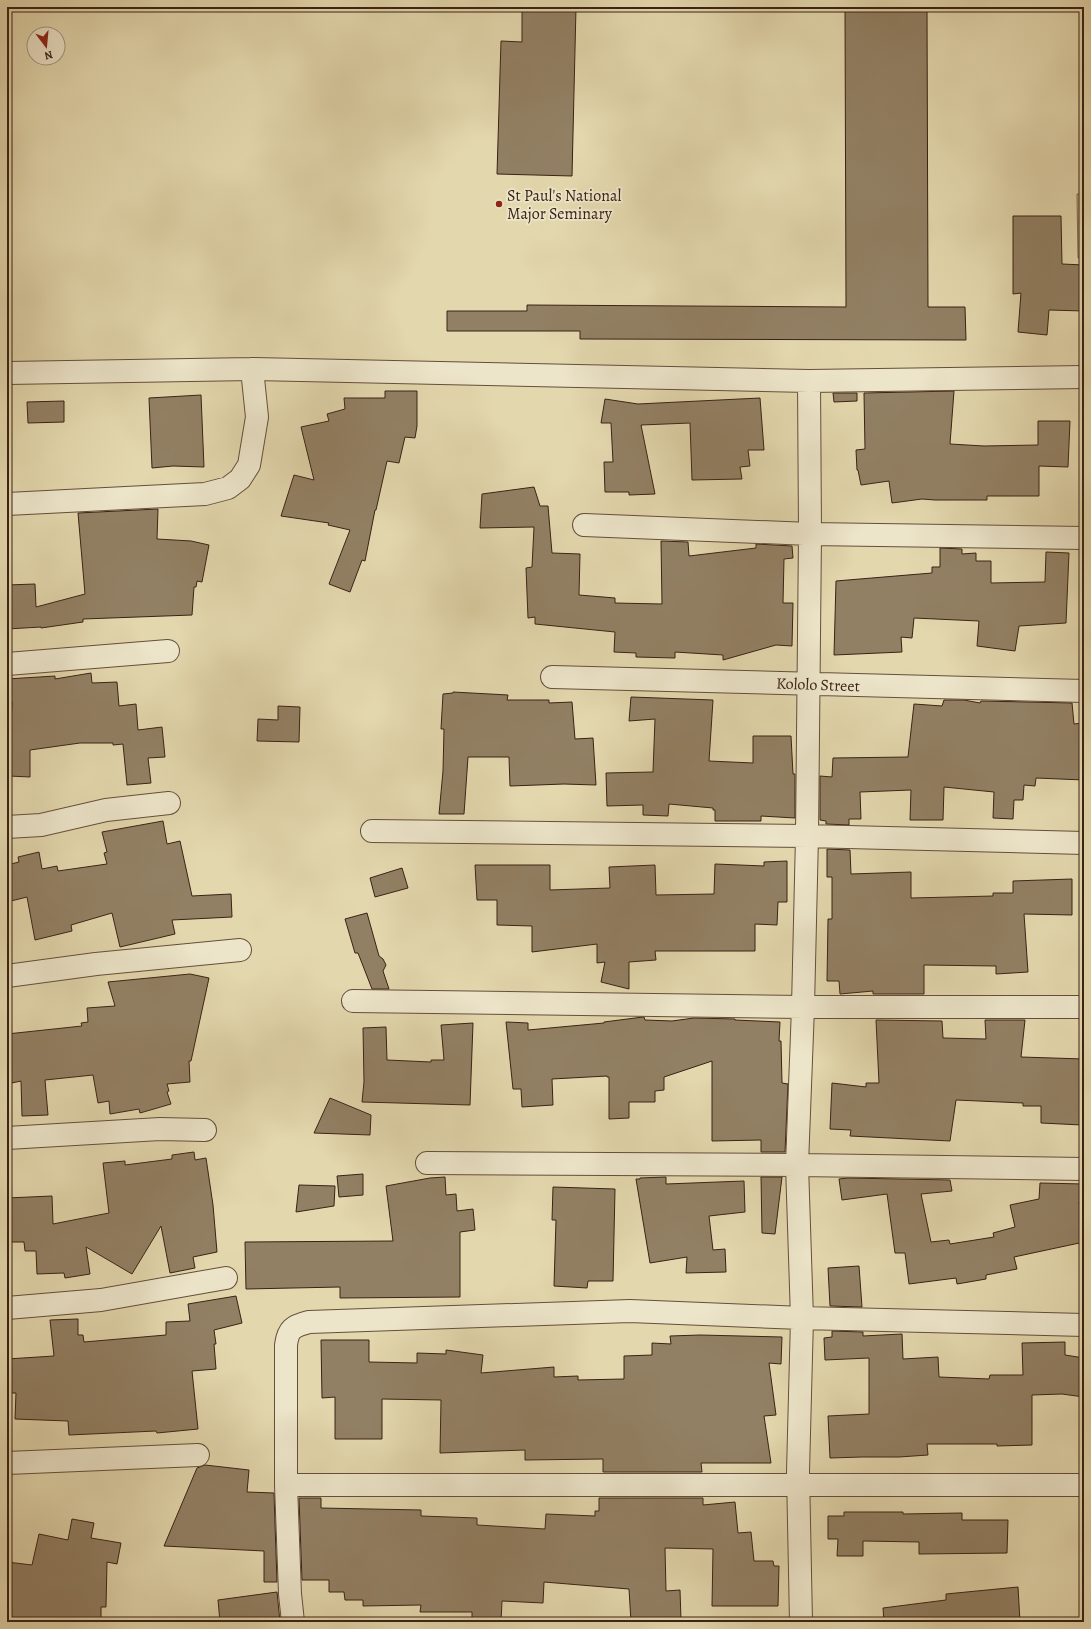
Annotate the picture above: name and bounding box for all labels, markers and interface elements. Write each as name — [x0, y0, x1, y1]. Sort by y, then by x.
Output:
north arrow — [26, 26, 66, 66]
text: N — [43, 47, 55, 63]
place label: St Paul's National Major Seminary — [507, 185, 621, 225]
marker: St Paul's National Major Seminary — [494, 199, 504, 209]
street label: Kololo Street — [776, 673, 860, 697]

